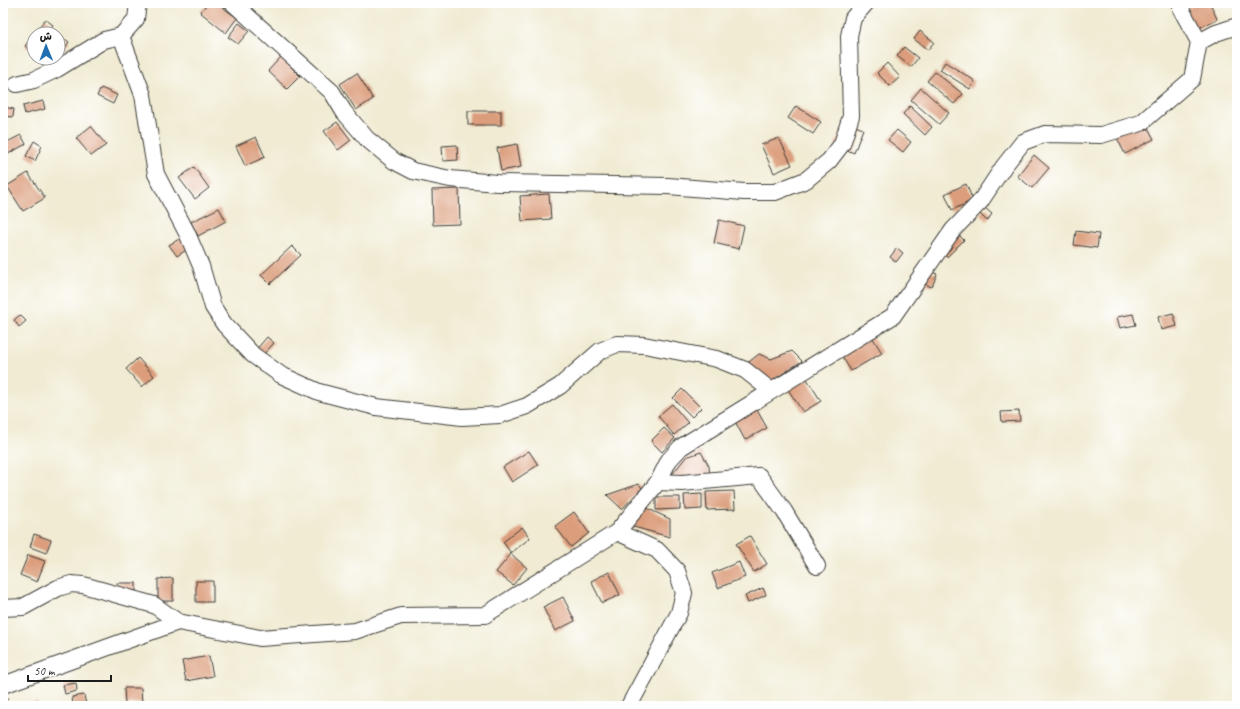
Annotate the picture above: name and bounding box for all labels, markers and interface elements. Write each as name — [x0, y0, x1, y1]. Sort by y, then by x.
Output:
north arrow — [26, 26, 66, 66]
text: ش — [40, 29, 52, 43]
scale bar — [28, 657, 111, 683]
text: 50 m — [34, 663, 56, 679]

